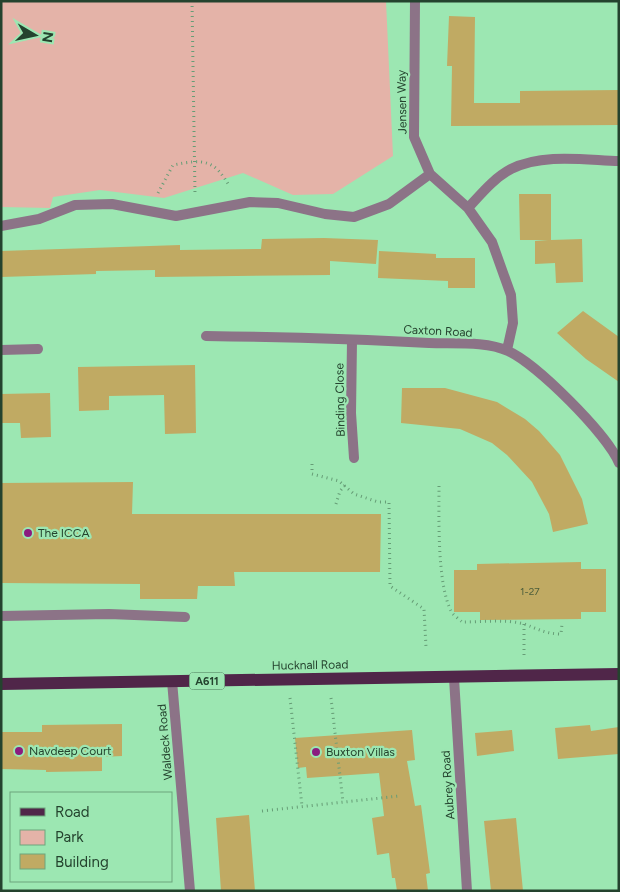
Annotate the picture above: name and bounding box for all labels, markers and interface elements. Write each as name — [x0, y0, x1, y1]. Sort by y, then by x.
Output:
north arrow — [10, 10, 60, 60]
text: N — [38, 30, 57, 44]
street label: Jensen Way — [394, 69, 410, 134]
street label: Caxton Road — [403, 322, 473, 340]
street label: Binding Close — [332, 363, 348, 437]
place label: The ICCA — [38, 526, 90, 540]
marker: The ICCA — [22, 527, 34, 539]
house number: 1-27 — [520, 585, 540, 598]
street label: Hucknall Road — [272, 657, 348, 673]
road number: A611 — [190, 672, 224, 689]
street label: Waldeck Road — [155, 703, 175, 781]
place label: Navdeep Court — [29, 744, 112, 758]
marker: Navdeep Court — [13, 745, 25, 757]
place label: Buxton Villas — [326, 745, 395, 759]
marker: Buxton Villas — [310, 746, 322, 758]
street label: Aubrey Road — [439, 750, 457, 820]
legend — [10, 792, 172, 882]
text: Road — [55, 803, 90, 821]
text: Park — [55, 828, 84, 846]
text: Building — [55, 853, 109, 871]

